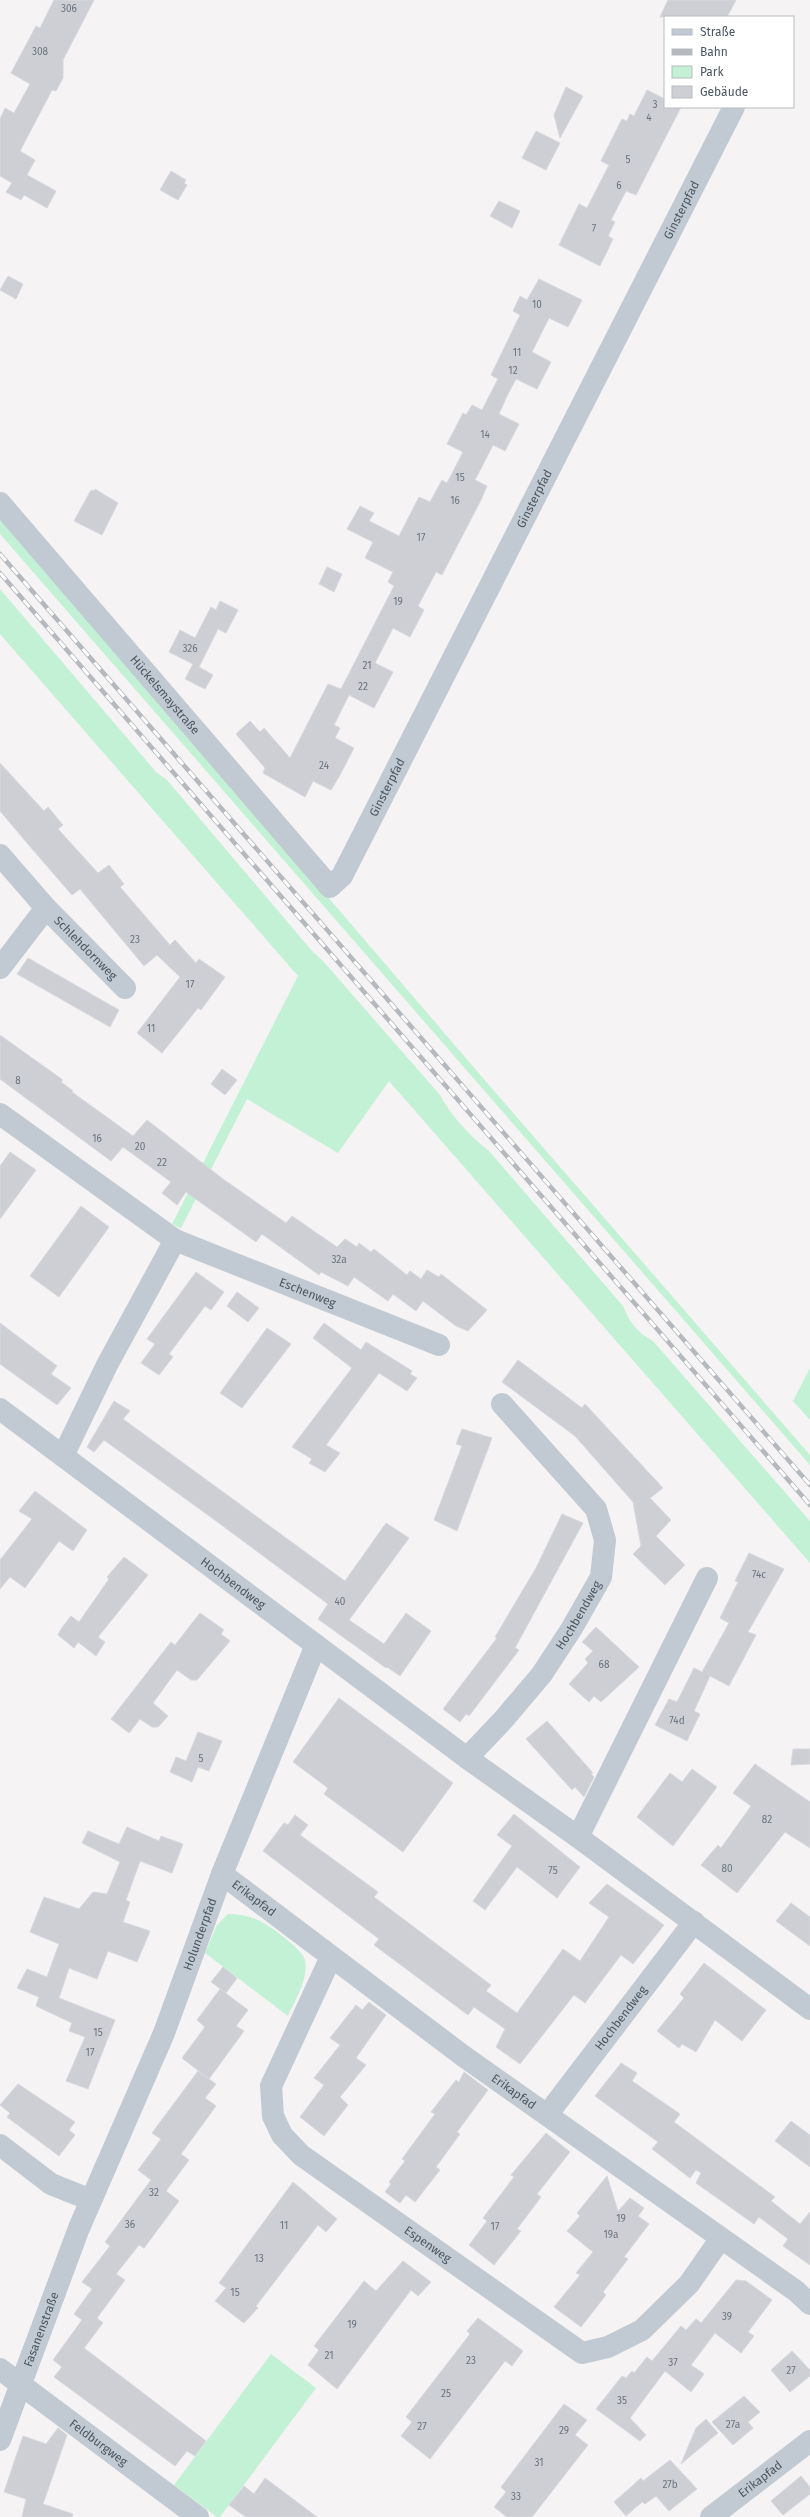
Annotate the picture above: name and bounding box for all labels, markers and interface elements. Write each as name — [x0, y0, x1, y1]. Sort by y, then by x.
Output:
house number: 306 — [61, 3, 77, 15]
legend — [664, 16, 794, 108]
text: Straße — [700, 25, 735, 39]
text: Bahn — [700, 45, 728, 59]
house number: 308 — [32, 46, 49, 58]
text: Park — [700, 65, 724, 79]
text: Gebäude — [700, 85, 748, 99]
house number: 3 — [653, 99, 658, 111]
house number: 4 — [646, 112, 652, 124]
house number: 5 — [625, 154, 631, 166]
street label: Ginsterpfad — [661, 179, 702, 242]
house number: 6 — [616, 180, 622, 192]
house number: 7 — [592, 223, 597, 235]
house number: 10 — [532, 299, 542, 311]
house number: 11 — [513, 347, 521, 359]
house number: 12 — [508, 365, 518, 377]
house number: 14 — [480, 429, 491, 441]
street label: Ginsterpfad — [514, 467, 555, 530]
house number: 15 — [455, 472, 465, 484]
house number: 16 — [450, 495, 460, 507]
house number: 17 — [417, 532, 426, 544]
house number: 19 — [393, 596, 403, 608]
house number: 326 — [182, 643, 198, 655]
street label: Hückelsmaystraße — [127, 653, 203, 737]
house number: 21 — [362, 660, 372, 672]
house number: 22 — [358, 681, 368, 693]
street label: Ginsterpfad — [366, 756, 408, 819]
house number: 24 — [319, 760, 330, 772]
street label: Schlehdornweg — [51, 913, 121, 983]
house number: 23 — [130, 934, 140, 946]
house number: 17 — [186, 979, 195, 991]
house number: 11 — [147, 1023, 155, 1035]
house number: 8 — [15, 1075, 21, 1087]
house number: 16 — [92, 1133, 102, 1145]
house number: 20 — [135, 1141, 146, 1153]
house number: 22 — [157, 1157, 167, 1169]
house number: 32a — [331, 1254, 347, 1266]
street label: Eschenweg — [277, 1275, 339, 1311]
street label: Hochbendweg — [198, 1554, 269, 1612]
house number: 74c — [752, 1569, 766, 1581]
street label: Hochbendweg — [553, 1578, 605, 1652]
house number: 40 — [335, 1596, 346, 1608]
house number: 68 — [599, 1659, 610, 1671]
house number: 74d — [669, 1715, 685, 1727]
house number: 5 — [198, 1753, 204, 1765]
house number: 82 — [762, 1814, 772, 1826]
house number: 80 — [721, 1863, 733, 1875]
house number: 75 — [548, 1865, 558, 1877]
street label: Erikapfad — [229, 1877, 279, 1919]
street label: Holunderpfad — [180, 1896, 220, 1972]
street label: Hochbendweg — [592, 1982, 650, 2053]
house number: 15 — [93, 2027, 103, 2039]
house number: 17 — [86, 2047, 95, 2059]
street label: Erikapfad — [489, 2071, 539, 2112]
house number: 32 — [149, 2187, 159, 2199]
house number: 19 — [616, 2213, 626, 2225]
house number: 36 — [125, 2219, 135, 2231]
house number: 11 — [280, 2220, 288, 2232]
house number: 17 — [491, 2221, 500, 2233]
street label: Espenweg — [402, 2223, 455, 2266]
house number: 19a — [604, 2229, 618, 2241]
house number: 13 — [254, 2253, 264, 2265]
house number: 15 — [230, 2287, 240, 2299]
street label: Fasanenstraße — [21, 2290, 61, 2369]
house number: 39 — [722, 2311, 732, 2323]
house number: 19 — [347, 2319, 357, 2331]
house number: 21 — [324, 2350, 334, 2362]
house number: 23 — [466, 2355, 476, 2367]
house number: 37 — [668, 2357, 678, 2369]
house number: 27 — [786, 2365, 796, 2377]
house number: 25 — [441, 2388, 451, 2400]
house number: 35 — [617, 2395, 627, 2407]
street label: Feldburgweg — [67, 2416, 131, 2469]
house number: 27a — [726, 2419, 740, 2431]
house number: 27 — [417, 2421, 427, 2433]
house number: 29 — [559, 2425, 569, 2437]
house number: 31 — [534, 2457, 544, 2469]
street label: Erikapfad — [736, 2458, 785, 2500]
house number: 27b — [662, 2479, 678, 2491]
house number: 33 — [511, 2491, 521, 2503]

